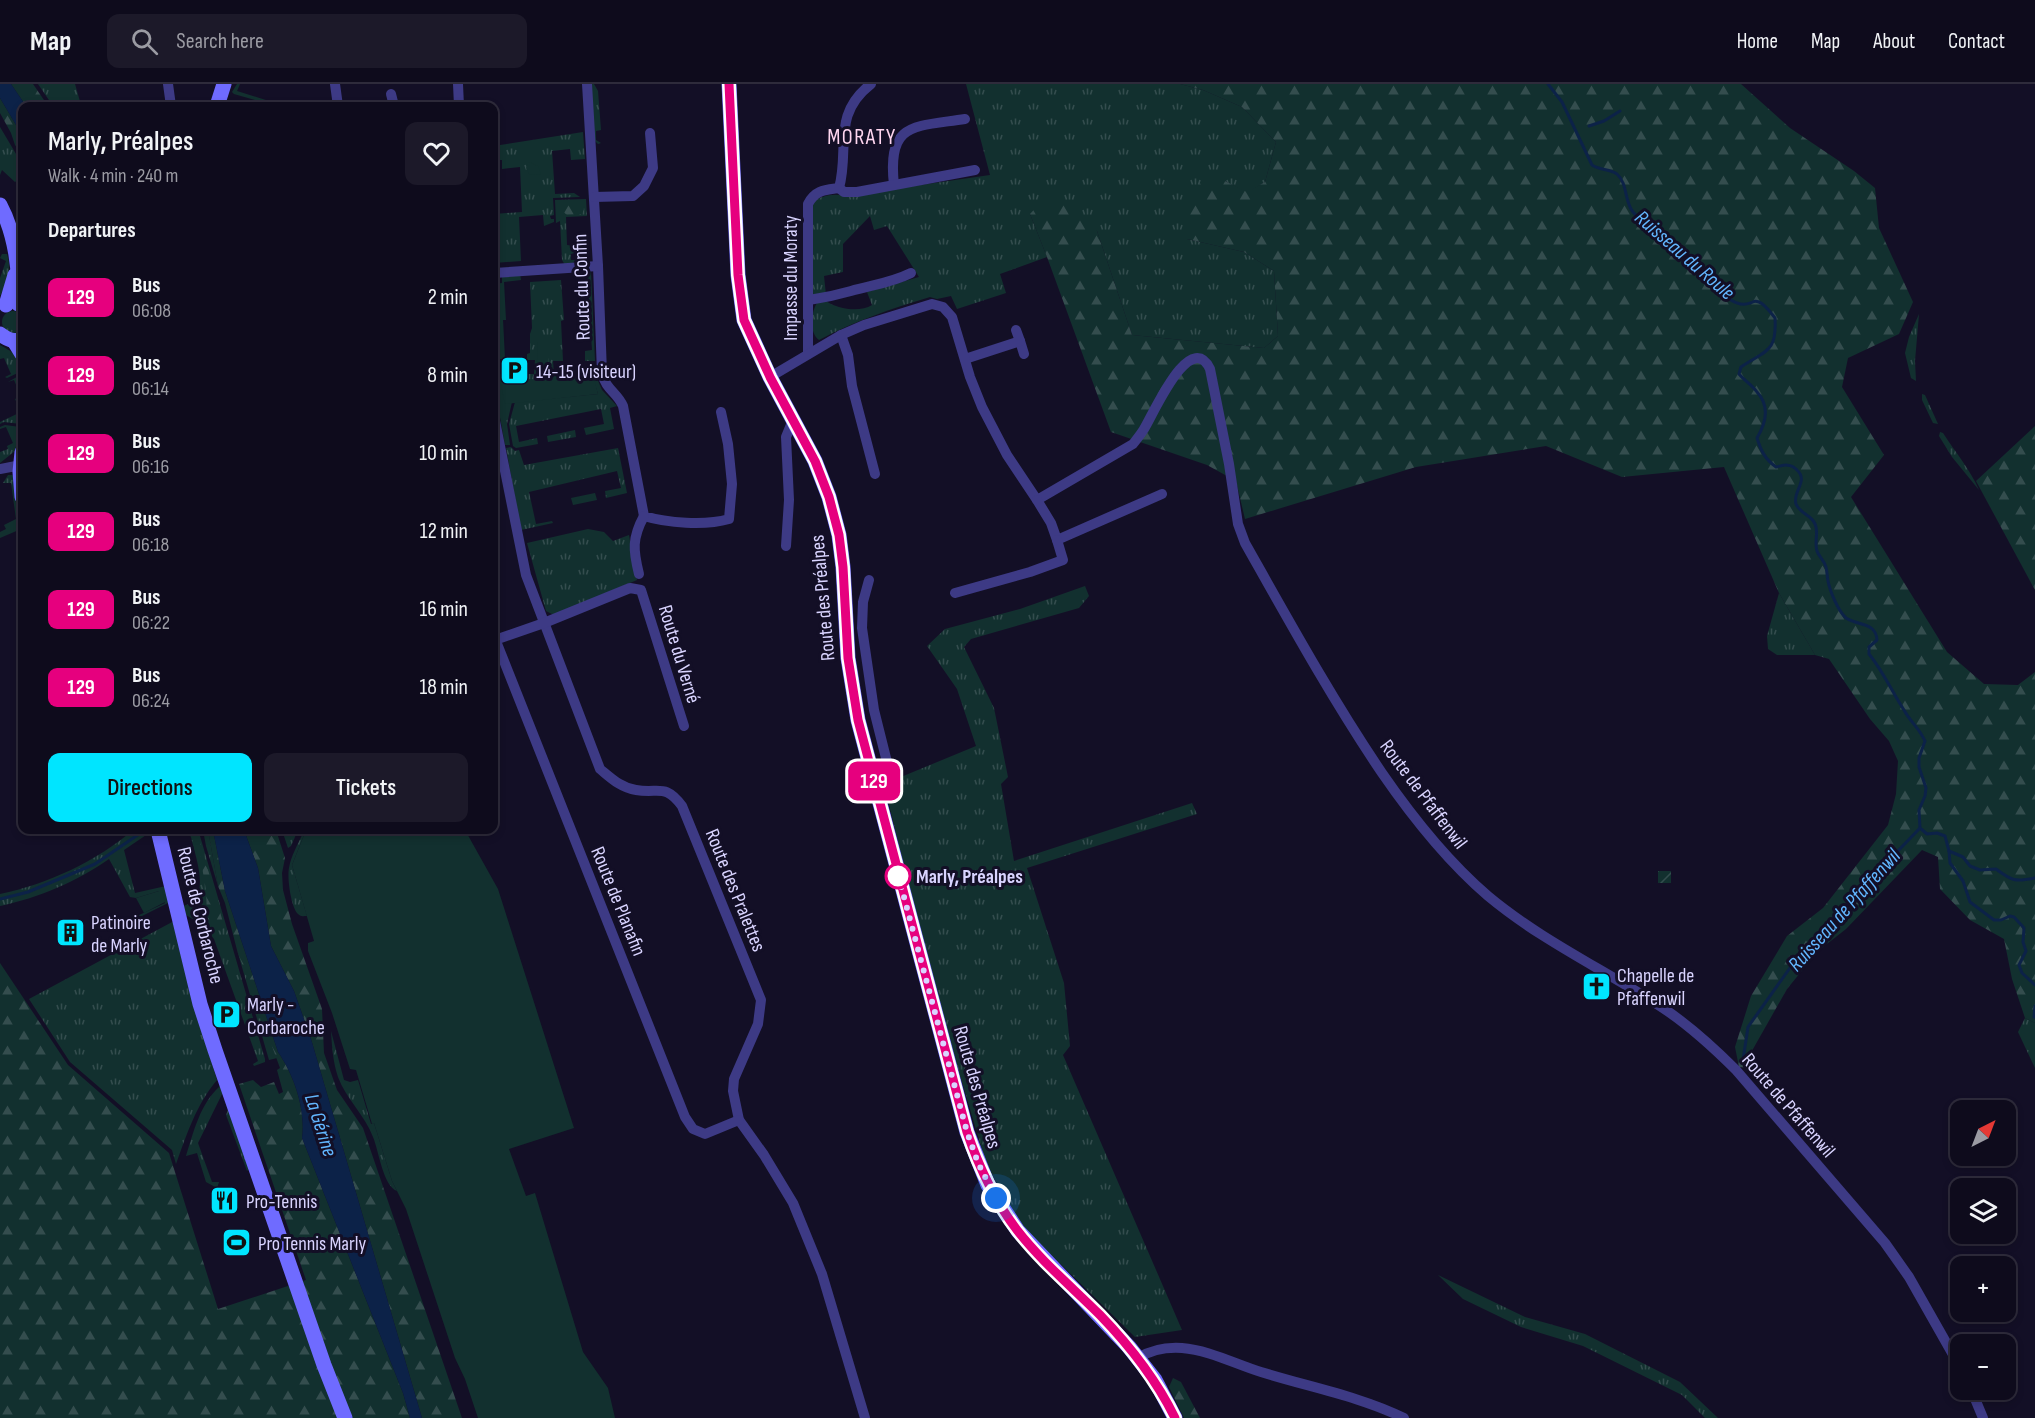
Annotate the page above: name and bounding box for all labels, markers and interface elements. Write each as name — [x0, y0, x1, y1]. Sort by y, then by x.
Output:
search box — [107, 14, 527, 68]
text: Map — [30, 25, 71, 58]
icon: search — [128, 25, 161, 58]
text: Search here — [176, 28, 264, 55]
text: Home — [1737, 29, 1778, 54]
text: Map — [1811, 29, 1840, 54]
text: About — [1873, 29, 1915, 54]
text: Contact — [1948, 29, 2005, 54]
button: heart — [405, 122, 468, 185]
district label: MORATY — [827, 124, 897, 151]
text: Marly, Préalpes — [48, 125, 194, 158]
text: Walk · 4 min · 240 m — [48, 164, 178, 188]
water label: Ruisseau du Roule — [1630, 205, 1740, 305]
street label: Impasse du Moraty — [779, 215, 803, 341]
text: Departures — [48, 217, 136, 244]
street label: Route du Confin — [568, 233, 596, 341]
text: Bus — [132, 272, 161, 299]
text: 2 min — [428, 284, 468, 311]
text: 129 — [67, 285, 95, 310]
text: 06:08 — [132, 299, 171, 323]
text: Bus — [132, 350, 161, 377]
parking icon: 14-15 (visiteur) — [499, 355, 531, 387]
place label: 14-15 (visiteur) — [536, 360, 636, 384]
text: 8 min — [427, 362, 468, 389]
text: 129 — [67, 363, 95, 388]
text: 06:14 — [132, 377, 169, 401]
text: Bus — [132, 428, 161, 455]
text: 10 min — [419, 440, 468, 467]
text: 129 — [67, 441, 95, 466]
text: 06:16 — [132, 455, 169, 479]
text: Bus — [132, 506, 161, 533]
text: 12 min — [420, 518, 468, 545]
text: 129 — [67, 519, 95, 544]
text: 06:18 — [132, 533, 169, 557]
street label: Route des Préalpes — [806, 534, 840, 662]
text: Bus — [132, 584, 161, 611]
text: 16 min — [420, 596, 468, 623]
text: 129 — [67, 597, 95, 622]
street label: Route du Verné — [653, 602, 705, 706]
text: 06:22 — [132, 611, 170, 635]
text: Bus — [132, 662, 161, 689]
text: 18 min — [420, 674, 468, 701]
text: 129 — [67, 675, 95, 700]
text: 06:24 — [132, 689, 170, 713]
street label: Route de Pfaffenwil — [1374, 735, 1472, 854]
button: Directions — [48, 753, 252, 822]
button: Tickets — [264, 753, 468, 822]
line badge: 129 — [840, 762, 908, 800]
text: 129 — [860, 769, 888, 794]
street label: Route des Pralettes — [700, 826, 771, 955]
street label: Route de Planafin — [585, 843, 651, 960]
water label: Ruisseau de Pfaffenwil — [1783, 843, 1907, 977]
street label: Route de Corbaroche — [171, 844, 229, 986]
marker: Marly, Préalpes — [885, 863, 911, 889]
place label: Marly, Préalpes — [916, 865, 1023, 889]
place label: Patinoire de Marly — [91, 911, 151, 958]
building icon: Patinoire de Marly — [54, 917, 86, 949]
place label: Chapelle de Pfaffenwil — [1617, 964, 1694, 1011]
church icon: Chapelle de Pfaffenwil — [1580, 970, 1612, 1002]
place label: Marly - Corbaroche — [247, 993, 325, 1040]
parking icon: Marly - Corbaroche — [210, 999, 242, 1031]
street label: Route des Préalpes — [948, 1023, 1006, 1151]
street label: Route de Pfaffenwil — [1736, 1049, 1840, 1163]
water label: La Gérine — [299, 1091, 342, 1160]
north arrow — [1950, 1100, 2016, 1166]
map controls — [1950, 1100, 2016, 1400]
button: layers — [1950, 1178, 2016, 1244]
your location — [981, 1183, 1011, 1213]
restaurant icon: Pro-Tennis — [209, 1185, 241, 1217]
place label: Pro-Tennis — [246, 1190, 317, 1214]
sports icon: Pro Tennis Marly — [221, 1227, 253, 1259]
place label: Pro Tennis Marly — [258, 1232, 366, 1256]
button: + — [1950, 1256, 2016, 1322]
button: − — [1950, 1334, 2016, 1400]

